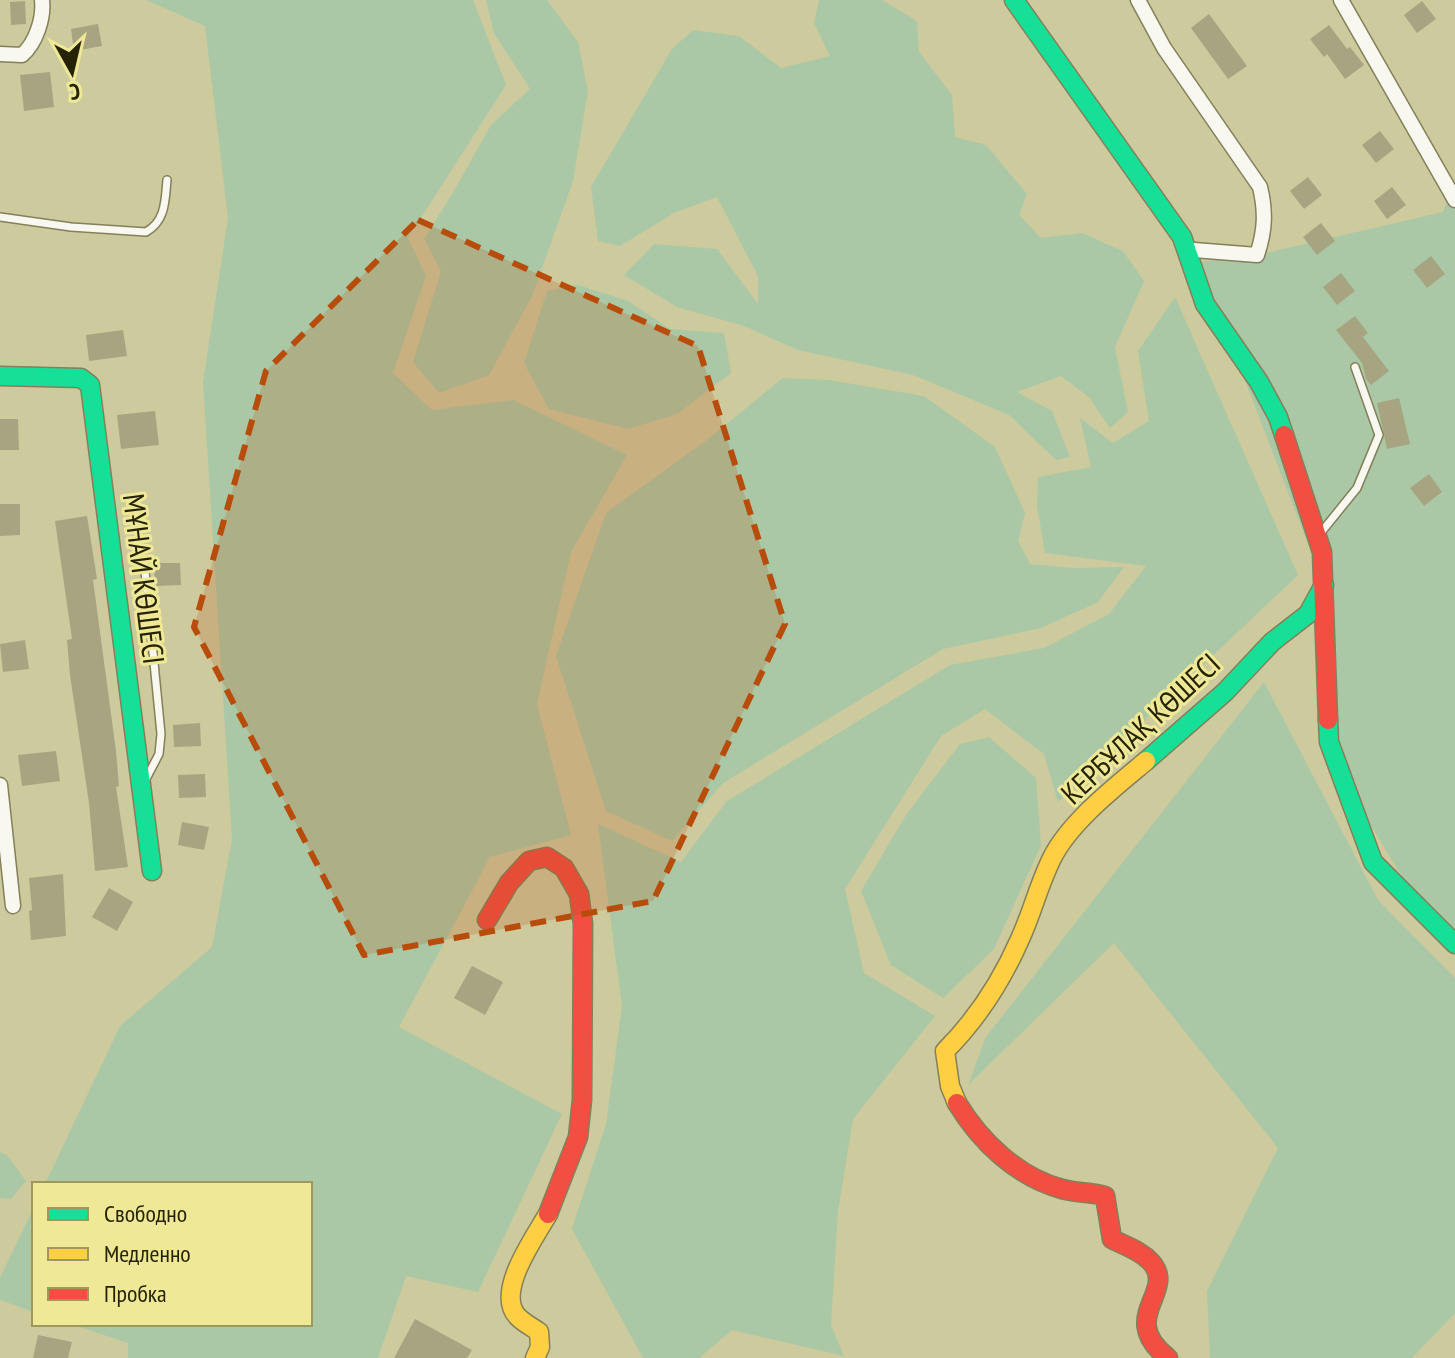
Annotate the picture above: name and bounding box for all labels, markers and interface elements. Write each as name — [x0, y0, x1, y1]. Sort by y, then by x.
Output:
north arrow — [32, 32, 112, 112]
text: С — [68, 77, 82, 106]
street label: МҰНАЙ КӨШЕСІ — [115, 492, 174, 666]
street label: КЕРБҰЛАҚ КӨШЕСІ — [1052, 644, 1228, 812]
legend — [32, 1182, 312, 1326]
text: Свободно — [104, 1198, 187, 1229]
text: Медленно — [104, 1238, 191, 1269]
text: Пробка — [104, 1278, 167, 1309]

